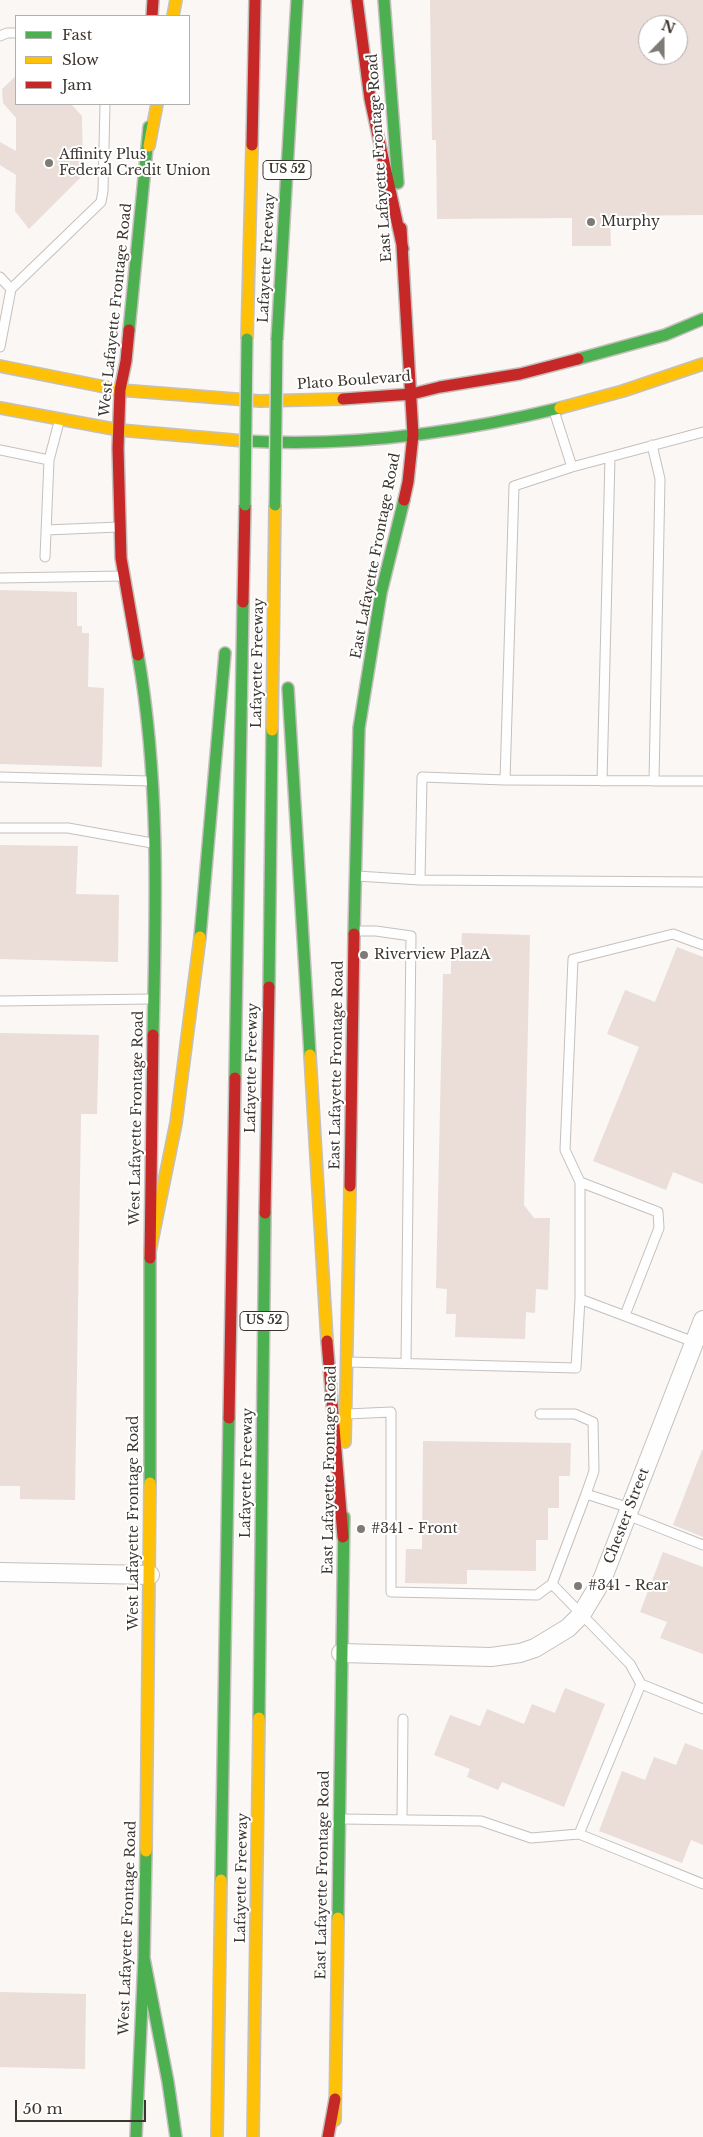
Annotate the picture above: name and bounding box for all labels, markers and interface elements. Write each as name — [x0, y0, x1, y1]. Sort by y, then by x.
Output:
legend — [15, 15, 190, 105]
north arrow — [638, 15, 688, 65]
text: N — [659, 16, 678, 38]
text: Fast — [62, 25, 92, 44]
text: Slow — [62, 50, 99, 69]
street label: East Lafayette Frontage Road — [364, 53, 396, 263]
text: Jam — [62, 75, 92, 94]
place label: Affinity Plus Federal Credit Union — [59, 147, 210, 180]
marker: Affinity Plus Federal Credit Union — [43, 157, 55, 169]
road number: US 52 — [263, 160, 311, 180]
street label: Lafayette Freeway — [255, 193, 279, 323]
street label: West Lafayette Frontage Road — [96, 202, 136, 418]
place label: Murphy — [601, 214, 660, 230]
marker: Murphy — [585, 216, 597, 228]
street label: Plato Boulevard — [296, 369, 412, 393]
street label: East Lafayette Frontage Road — [348, 452, 404, 660]
street label: Lafayette Freeway — [248, 598, 268, 728]
place label: Riverview PlazA — [374, 947, 490, 963]
marker: Riverview PlazA — [358, 949, 370, 961]
street label: East Lafayette Frontage Road — [327, 960, 347, 1170]
street label: Lafayette Freeway — [242, 1003, 262, 1133]
street label: West Lafayette Frontage Road — [127, 1010, 147, 1226]
road number: US 52 — [240, 1312, 288, 1330]
street label: East Lafayette Frontage Road — [320, 1365, 340, 1575]
street label: Lafayette Freeway — [237, 1408, 257, 1538]
street label: West Lafayette Frontage Road — [126, 1416, 142, 1630]
street label: Chester Street — [601, 1466, 653, 1566]
place label: #341 - Front — [371, 1521, 458, 1537]
marker: #341 - Front — [355, 1523, 367, 1535]
place label: #341 - Rear — [588, 1578, 668, 1594]
marker: #341 - Rear — [572, 1580, 584, 1592]
street label: East Lafayette Frontage Road — [313, 1770, 333, 1980]
street label: Lafayette Freeway — [232, 1813, 252, 1943]
street label: West Lafayette Frontage Road — [116, 1820, 140, 2036]
scale bar — [18, 2090, 149, 2122]
text: 50 m — [23, 2099, 63, 2118]

